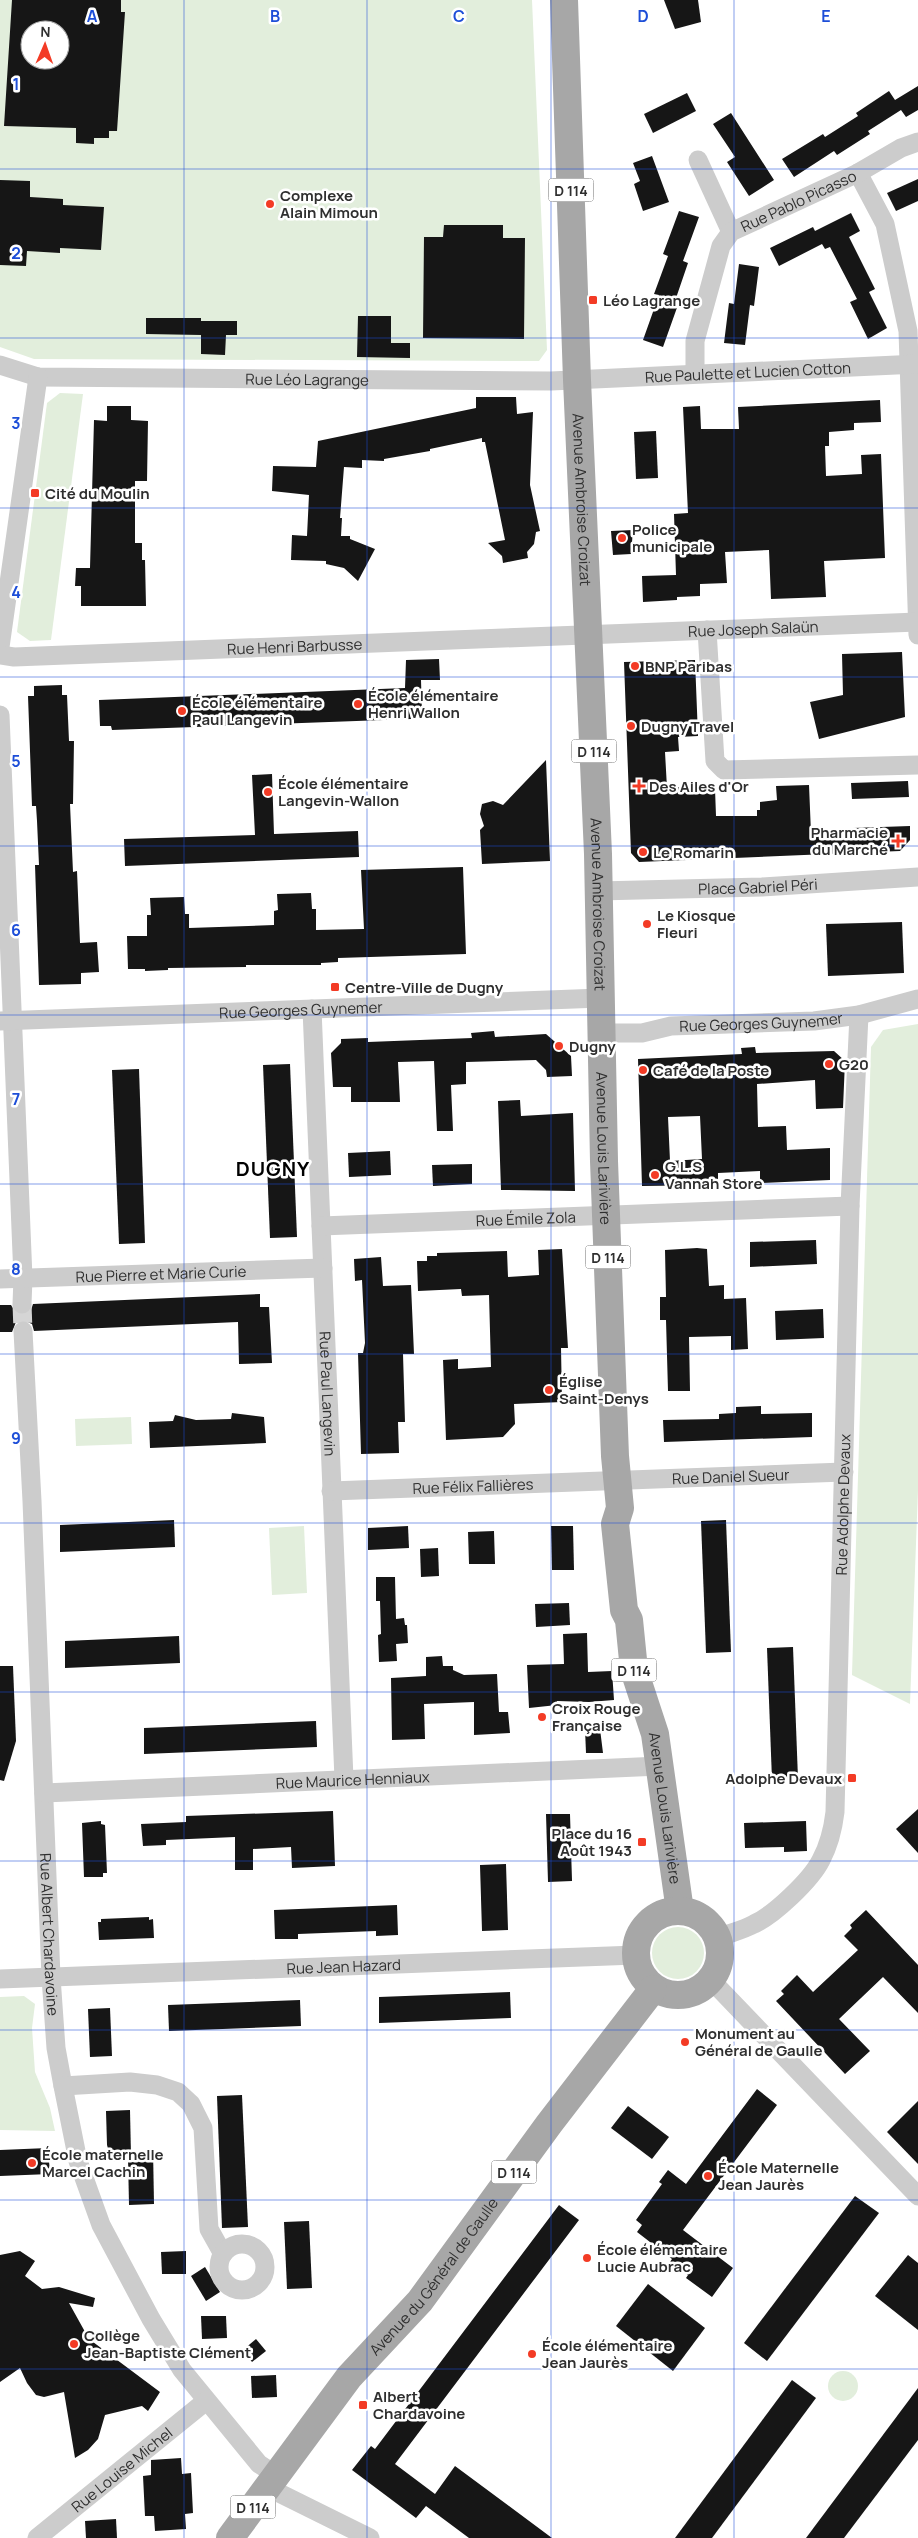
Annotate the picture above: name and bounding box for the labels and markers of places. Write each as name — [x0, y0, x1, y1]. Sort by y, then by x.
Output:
place label: Complexe Alain Mimoun — [280, 185, 378, 223]
marker: Complexe Alain Mimoun — [264, 198, 276, 210]
place label: Léo Lagrange — [603, 290, 700, 311]
marker: Léo Lagrange — [587, 294, 599, 306]
place label: Cité du Moulin — [45, 483, 150, 504]
marker: Cité du Moulin — [29, 487, 41, 499]
place label: Police municipale — [632, 519, 712, 557]
marker: Police municipale — [616, 532, 628, 544]
place label: BNP Paribas — [645, 656, 732, 677]
marker: BNP Paribas — [629, 660, 641, 672]
place label: École élémentaire Henri Wallon — [368, 685, 499, 723]
place label: École élémentaire Paul Langevin — [192, 692, 323, 730]
marker: École élémentaire Henri Wallon — [352, 698, 364, 710]
marker: École élémentaire Paul Langevin — [176, 705, 188, 717]
place label: Dugny Travel — [641, 716, 734, 737]
marker: Dugny Travel — [625, 720, 637, 732]
place label: École élémentaire Langevin-Wallon — [278, 773, 409, 811]
place label: Des Ailes d'Or — [649, 776, 749, 797]
marker: Des Ailes d'Or — [633, 780, 645, 792]
marker: École élémentaire Langevin-Wallon — [262, 786, 274, 798]
place label: Pharmacie du Marché — [811, 822, 888, 860]
marker: Pharmacie du Marché — [892, 835, 904, 847]
place label: Le Romarin — [653, 842, 734, 863]
marker: Le Romarin — [637, 846, 649, 858]
place label: Le Kiosque Fleuri — [657, 905, 736, 943]
marker: Le Kiosque Fleuri — [641, 918, 653, 930]
place label: Centre-Ville de Dugny — [345, 977, 504, 998]
marker: Centre-Ville de Dugny — [329, 981, 341, 993]
place label: Dugny — [569, 1036, 616, 1057]
marker: Dugny — [553, 1040, 565, 1052]
place label: G20 — [839, 1054, 869, 1075]
marker: G20 — [823, 1058, 835, 1070]
place label: Café de la Poste — [653, 1060, 769, 1081]
marker: Café de la Poste — [637, 1064, 649, 1076]
place label: G.L.S Vannah Store — [665, 1156, 762, 1194]
marker: G.L.S Vannah Store — [649, 1169, 661, 1181]
place label: Église Saint-Denys — [559, 1371, 649, 1409]
marker: Église Saint-Denys — [543, 1384, 555, 1396]
place label: Croix Rouge Française — [552, 1698, 641, 1736]
marker: Croix Rouge Française — [536, 1711, 548, 1723]
place label: Adolphe Devaux — [725, 1768, 843, 1789]
marker: Adolphe Devaux — [846, 1772, 858, 1784]
place label: Place du 16 Août 1943 — [552, 1823, 632, 1861]
marker: Place du 16 Août 1943 — [636, 1836, 648, 1848]
place label: Monument au Général de Gaulle — [695, 2023, 823, 2061]
marker: Monument au Général de Gaulle — [679, 2036, 691, 2048]
place label: École maternelle Marcel Cachin — [42, 2144, 164, 2182]
marker: École maternelle Marcel Cachin — [26, 2157, 38, 2169]
place label: École Maternelle Jean Jaurès — [718, 2157, 839, 2195]
marker: École Maternelle Jean Jaurès — [702, 2170, 714, 2182]
place label: École élémentaire Lucie Aubrac — [597, 2239, 728, 2277]
marker: École élémentaire Lucie Aubrac — [581, 2252, 593, 2264]
place label: Collège Jean-Baptiste Clément — [84, 2325, 251, 2363]
place label: École élémentaire Jean Jaurès — [542, 2335, 673, 2373]
marker: Collège Jean-Baptiste Clément — [68, 2338, 80, 2350]
marker: École élémentaire Jean Jaurès — [526, 2348, 538, 2360]
place label: Albert Chardavoine — [373, 2386, 465, 2424]
marker: Albert Chardavoine — [357, 2399, 369, 2411]

